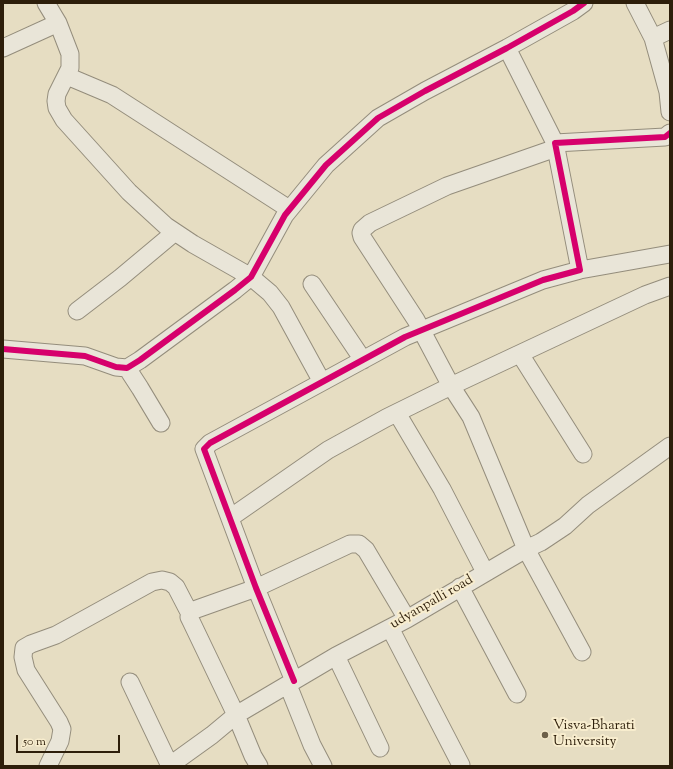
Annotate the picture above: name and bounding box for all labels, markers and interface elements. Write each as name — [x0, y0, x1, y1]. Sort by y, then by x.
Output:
street label: udyanpalli road — [387, 572, 477, 634]
place label: Visva-Bharati University — [553, 719, 635, 752]
scale bar — [18, 727, 122, 753]
marker: Visva-Bharati University — [540, 730, 550, 740]
text: 50 m — [23, 733, 46, 751]

